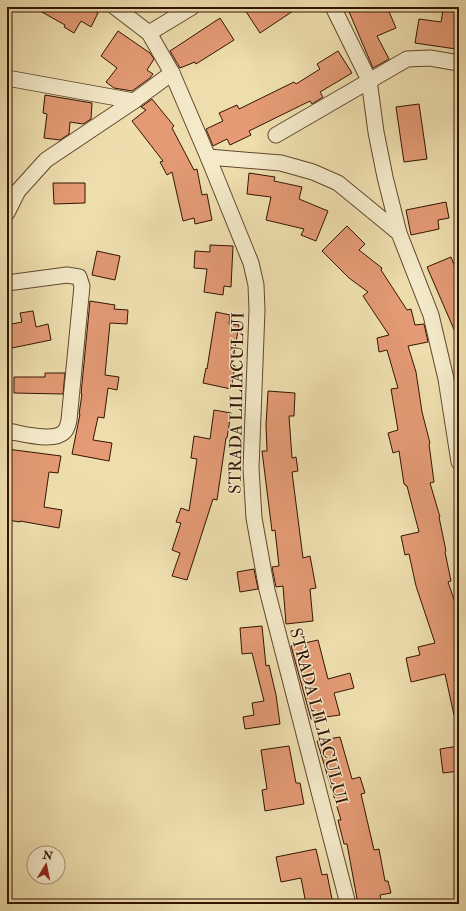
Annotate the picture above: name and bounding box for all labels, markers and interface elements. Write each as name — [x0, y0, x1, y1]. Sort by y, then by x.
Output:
street label: STRADA LILIACULUI — [224, 312, 249, 494]
street label: STRADA LILIACULUI — [285, 626, 352, 807]
north arrow — [26, 845, 66, 885]
text: N — [41, 848, 55, 863]

